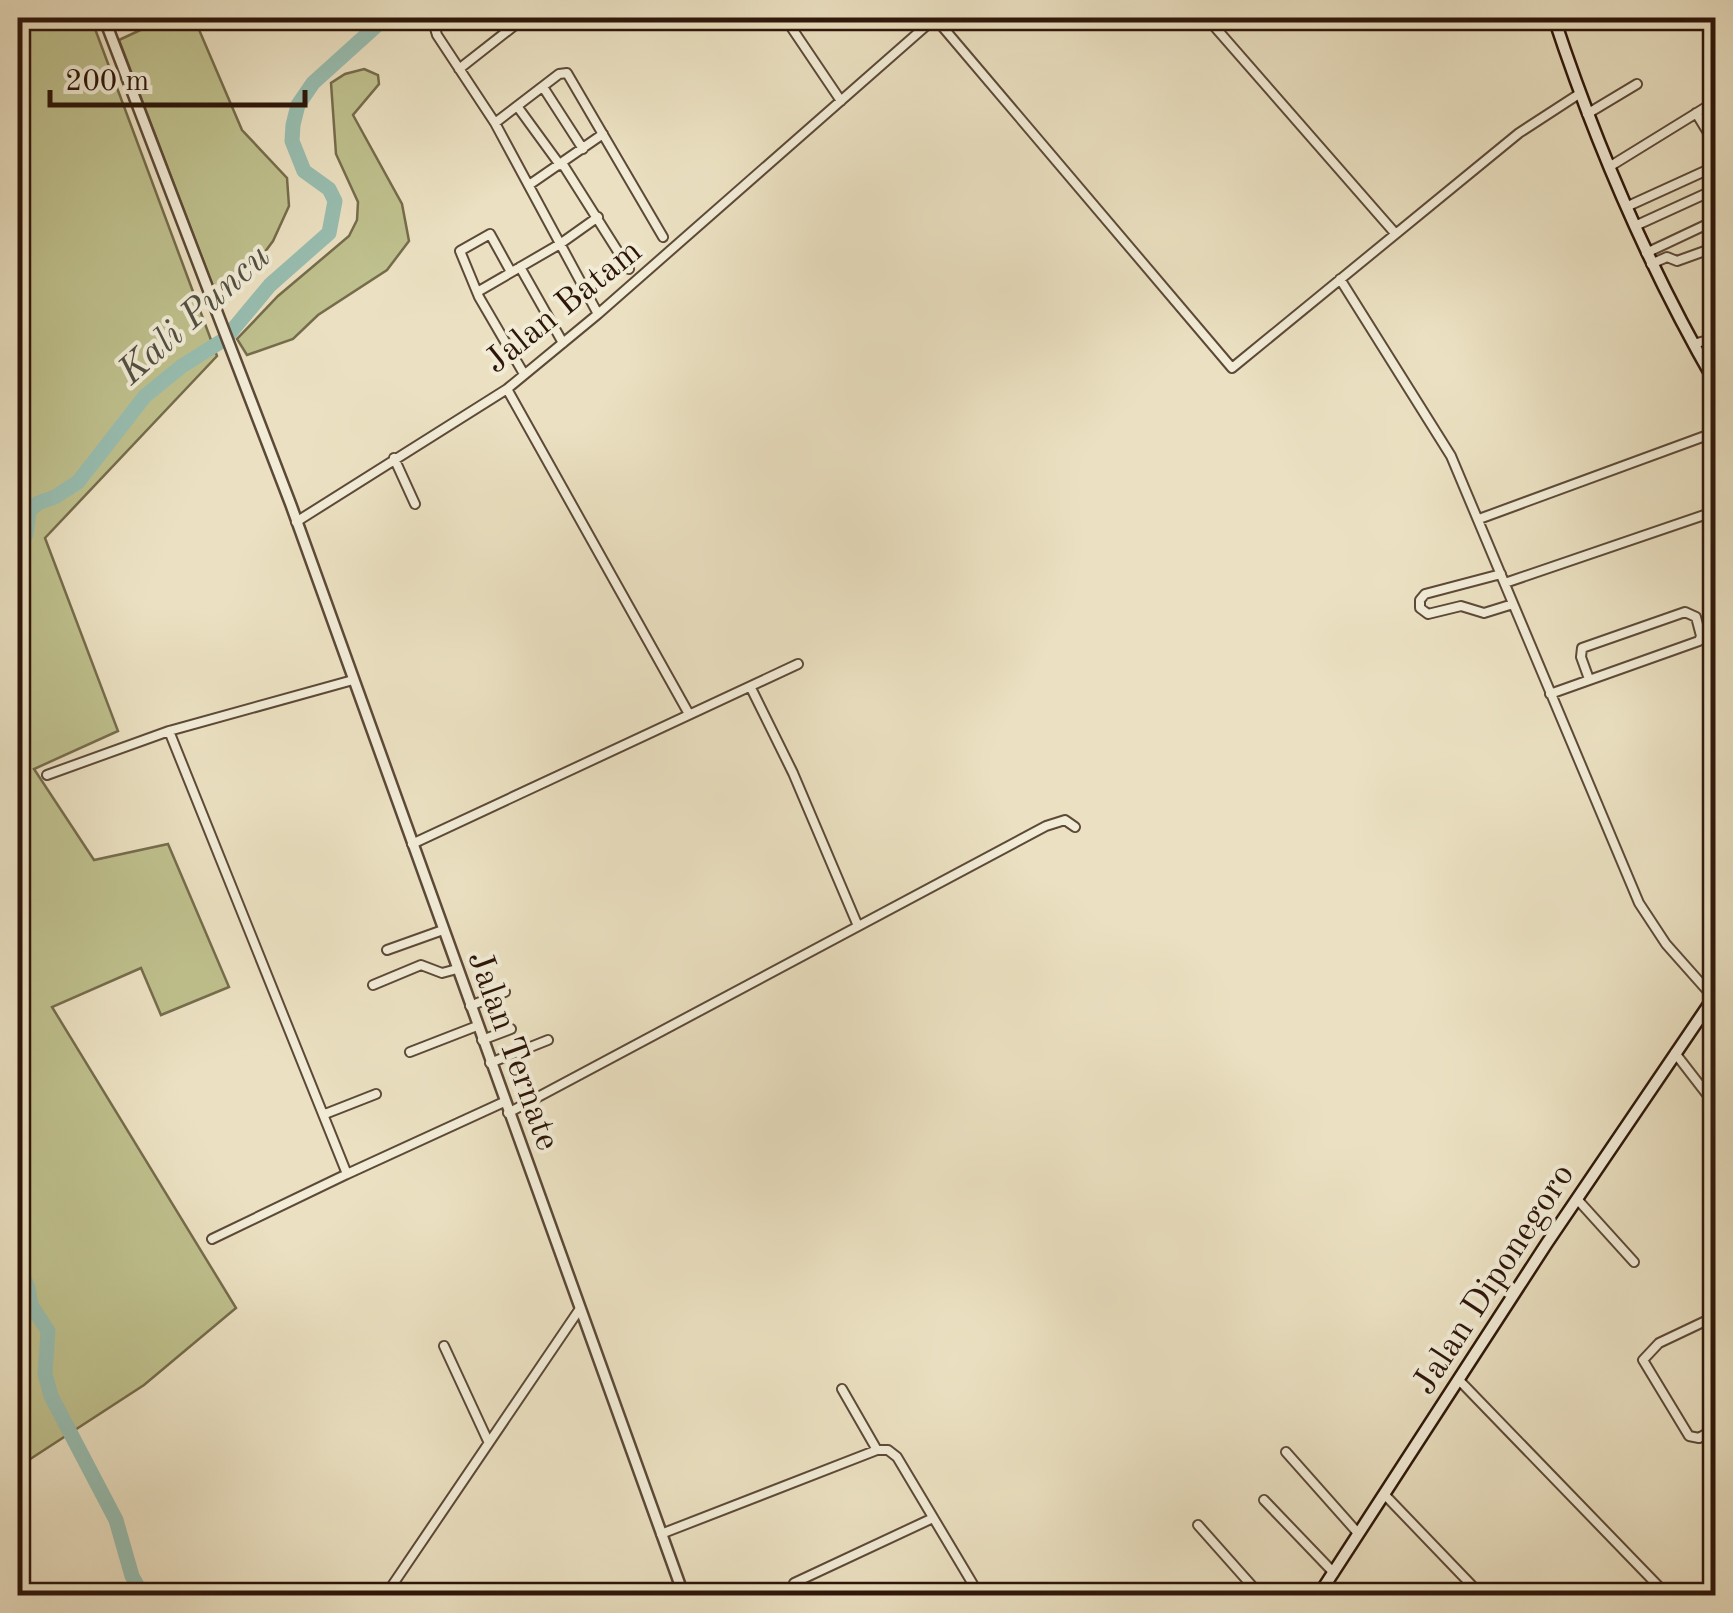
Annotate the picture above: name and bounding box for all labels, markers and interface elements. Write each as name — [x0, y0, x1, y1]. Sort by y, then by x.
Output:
scale bar — [50, 45, 305, 107]
text: 200 m — [65, 67, 149, 97]
street label: Jalan Batam — [479, 233, 649, 380]
water label: Kali Puncu — [111, 238, 278, 393]
street label: Jalan Ternate — [460, 947, 565, 1155]
street label: Jalan Diponegoro — [1407, 1158, 1581, 1401]

